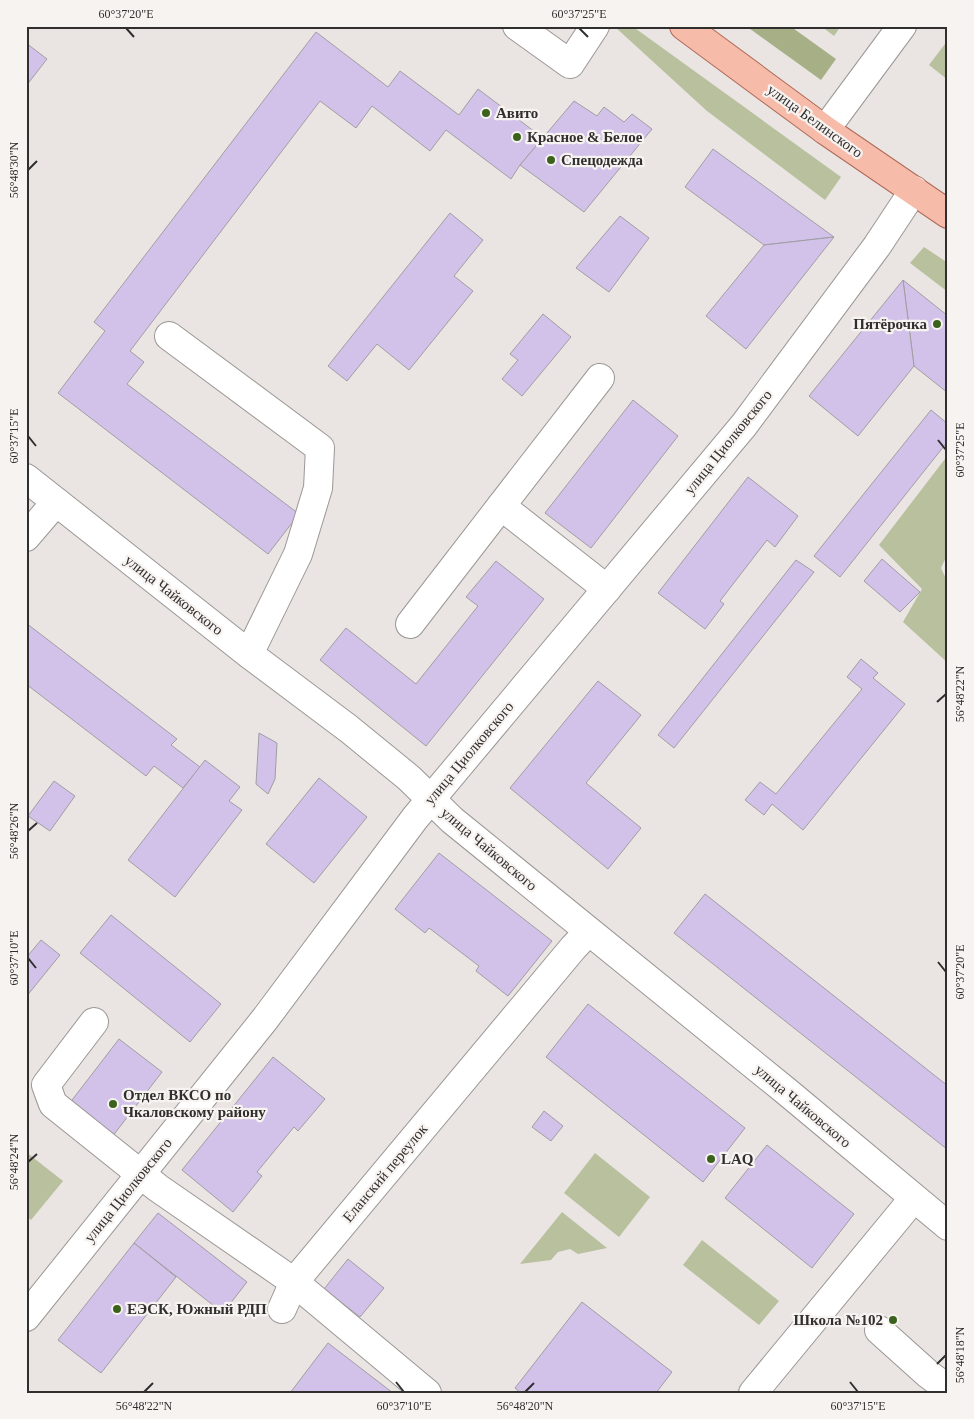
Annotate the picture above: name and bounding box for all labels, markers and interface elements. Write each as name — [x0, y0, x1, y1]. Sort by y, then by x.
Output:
text: 60°37'20"E — [98, 7, 154, 21]
text: 60°37'25"E — [551, 7, 607, 21]
street label: улица Белинского — [764, 81, 866, 161]
place label: Авито — [496, 105, 538, 121]
marker: Авито — [480, 107, 492, 119]
place label: Красное & Белое — [527, 129, 643, 145]
marker: Красное & Белое — [511, 131, 523, 143]
text: 56°48'30"N — [7, 141, 21, 198]
place label: Спецодежда — [561, 152, 644, 168]
marker: Спецодежда — [545, 154, 557, 166]
place label: Пятёрочка — [853, 316, 927, 332]
marker: Пятёрочка — [931, 318, 943, 330]
street label: улица Циолковского — [681, 387, 775, 497]
text: 60°37'15"E — [7, 408, 21, 464]
text: 60°37'25"E — [953, 422, 967, 478]
street label: улица Чайковского — [122, 552, 226, 638]
text: 56°48'22"N — [953, 665, 967, 722]
street label: улица Циолковского — [421, 698, 517, 808]
text: 56°48'26"N — [7, 802, 21, 859]
street label: улица Чайковского — [438, 804, 540, 894]
text: 60°37'10"E — [7, 930, 21, 986]
text: 60°37'20"E — [953, 944, 967, 1000]
street label: улица Чайковского — [752, 1061, 854, 1151]
place label: Отдел ВКСО по Чкаловскому району — [123, 1087, 266, 1120]
marker: Отдел ВКСО по Чкаловскому району — [107, 1098, 119, 1110]
street label: Еланский переулок — [339, 1120, 431, 1225]
text: 56°48'24"N — [7, 1133, 21, 1190]
street label: улица Циолковского — [81, 1135, 175, 1245]
place label: LAQ — [721, 1151, 754, 1167]
marker: LAQ — [705, 1153, 717, 1165]
place label: ЕЭСК, Южный РДП — [127, 1301, 267, 1317]
marker: ЕЭСК, Южный РДП — [111, 1303, 123, 1315]
place label: Школа №102 — [794, 1312, 883, 1328]
marker: Школа №102 — [887, 1314, 899, 1326]
text: 56°48'18"N — [953, 1326, 967, 1383]
text: 56°48'22"N — [116, 1399, 173, 1413]
text: 60°37'10"E — [376, 1399, 432, 1413]
text: 56°48'20"N — [497, 1399, 554, 1413]
text: 60°37'15"E — [830, 1399, 886, 1413]

